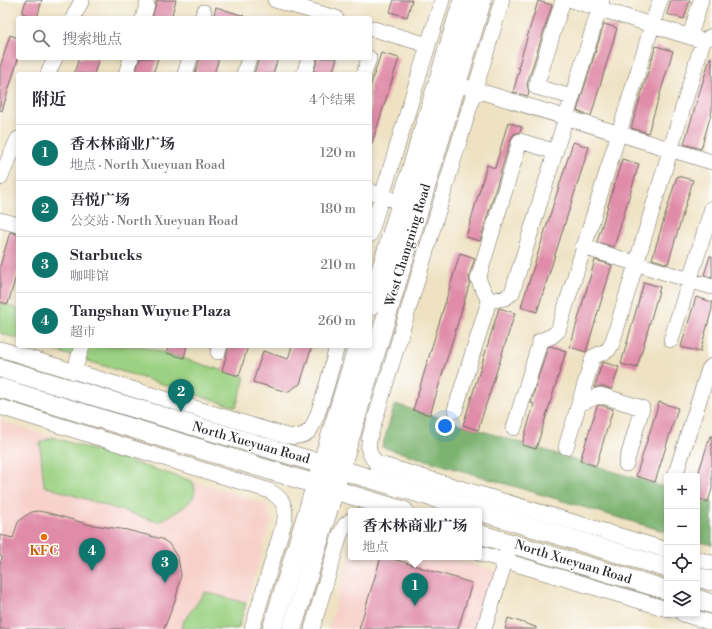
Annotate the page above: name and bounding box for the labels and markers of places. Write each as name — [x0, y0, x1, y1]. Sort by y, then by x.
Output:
pin: 2 — [168, 379, 194, 412]
marker: KFC — [39, 532, 49, 542]
pin: 4 — [79, 538, 105, 571]
place label: KFC — [30, 543, 58, 559]
pin: 3 — [152, 550, 178, 583]
pin: 1 — [402, 573, 428, 606]

